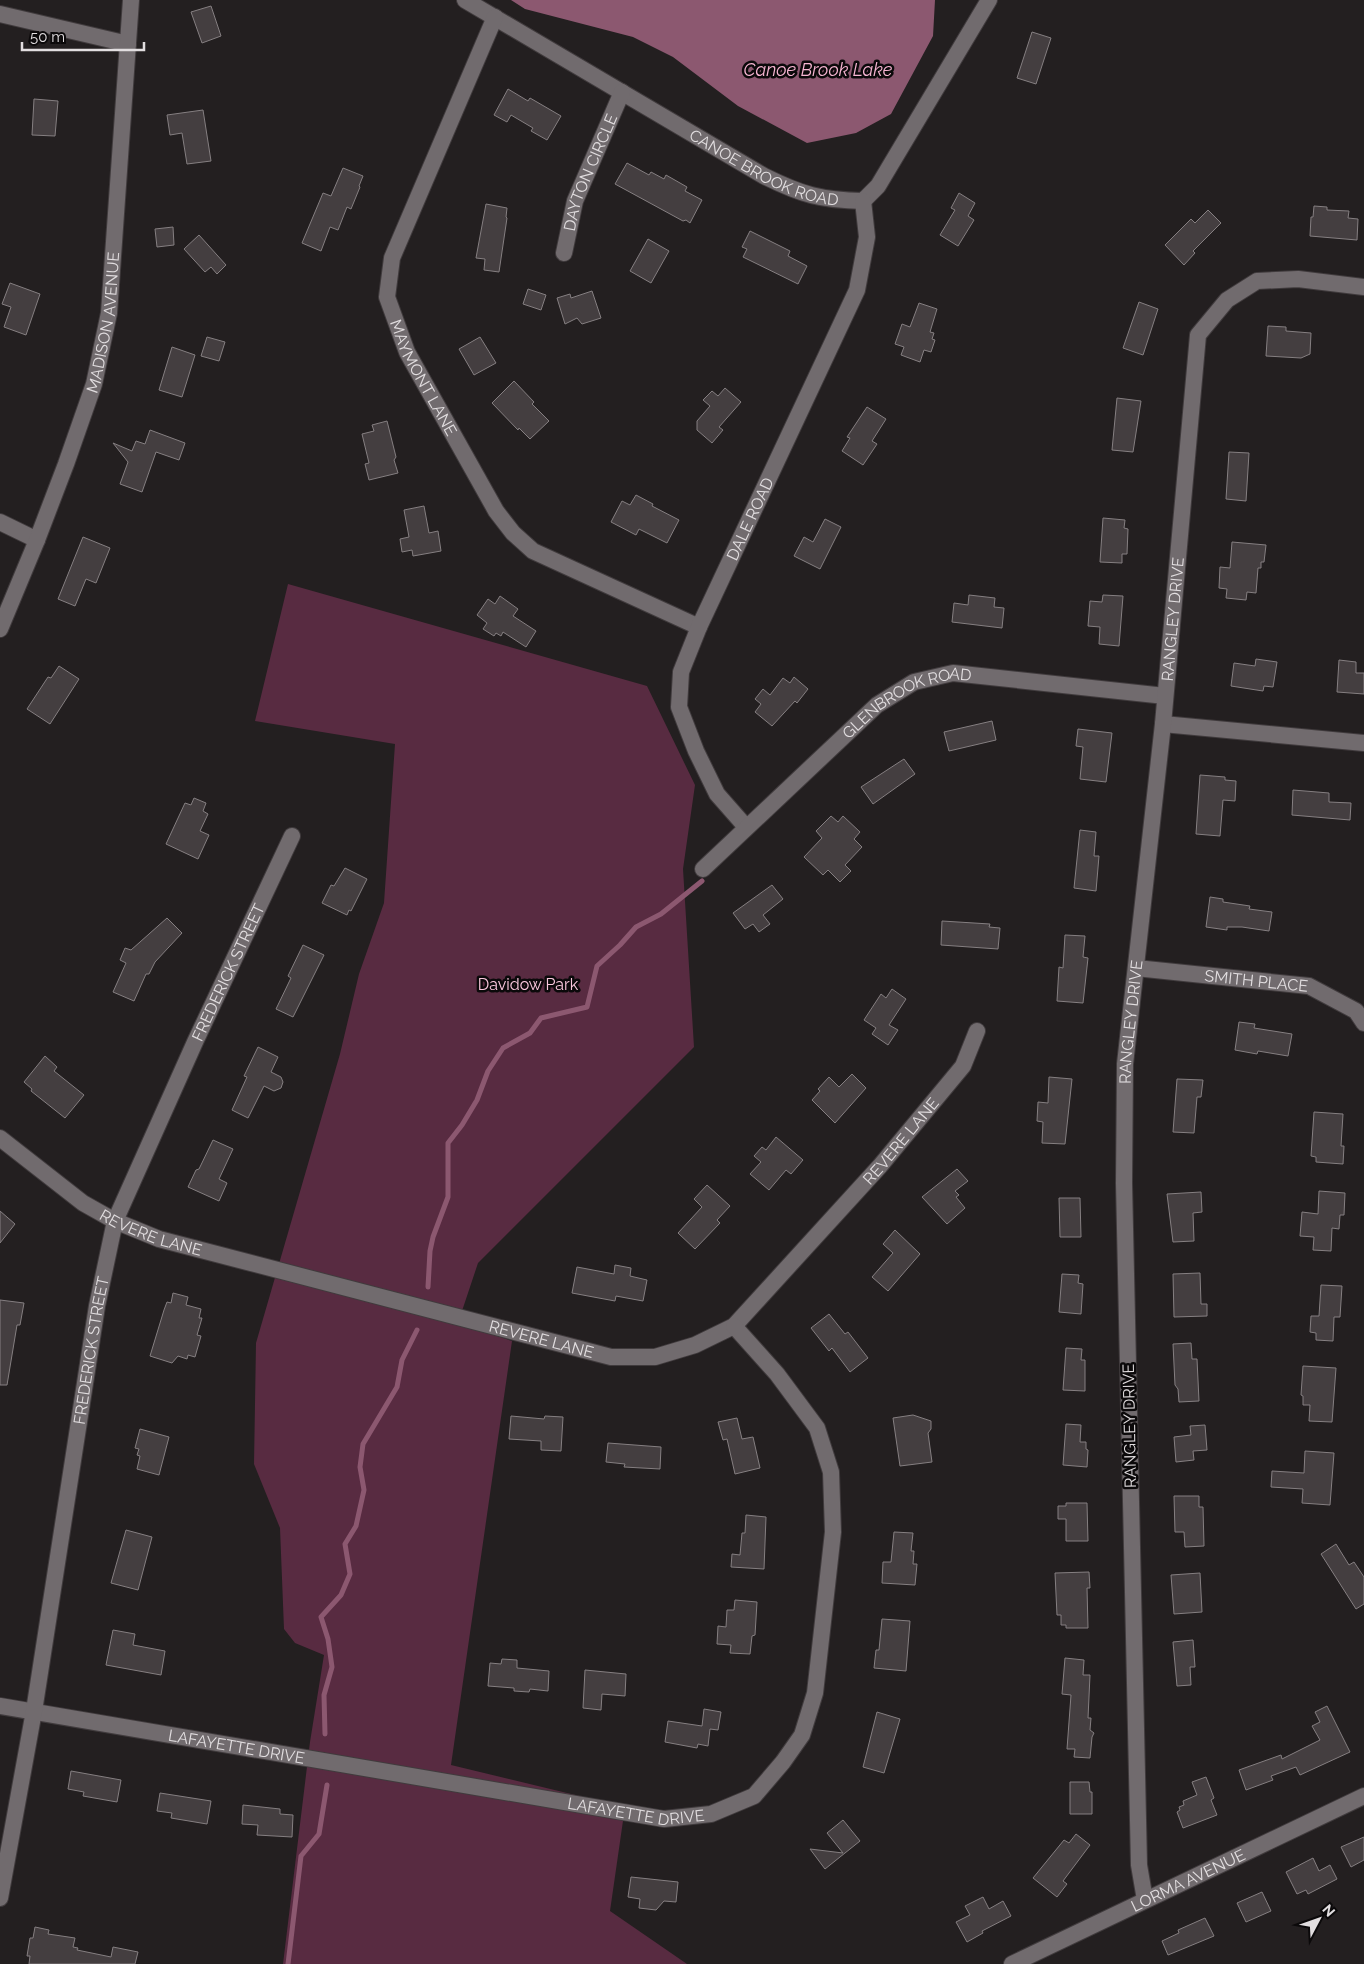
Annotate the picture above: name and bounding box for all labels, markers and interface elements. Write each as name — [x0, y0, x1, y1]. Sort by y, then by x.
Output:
scale bar — [22, 20, 145, 52]
text: 50 m — [30, 28, 65, 46]
water label: Canoe Brook Lake — [744, 59, 893, 80]
street label: DAYTON CIRCLE — [560, 111, 622, 233]
street label: CANOE BROOK ROAD — [686, 125, 840, 210]
street label: MADISON AVENUE — [83, 251, 123, 396]
street label: MAYMONT LANE — [386, 317, 461, 439]
street label: DALE ROAD — [723, 474, 778, 563]
street label: RANGLEY DRIVE — [1158, 556, 1188, 682]
street label: GLENBROOK ROAD — [839, 664, 972, 743]
street label: FREDERICK STREET — [188, 900, 269, 1044]
street label: RANGLEY DRIVE — [1116, 959, 1147, 1084]
street label: SMITH PLACE — [1204, 966, 1309, 996]
park label: Davidow Park — [478, 975, 579, 994]
street label: REVERE LANE — [859, 1094, 943, 1188]
street label: REVERE LANE — [96, 1205, 204, 1260]
street label: FREDERICK STREET — [70, 1275, 113, 1426]
street label: REVERE LANE — [487, 1317, 596, 1362]
street label: RANGLEY DRIVE — [1119, 1363, 1140, 1488]
street label: LAFAYETTE DRIVE — [167, 1726, 306, 1768]
street label: LAFAYETTE DRIVE — [566, 1794, 706, 1830]
street label: LORMA AVENUE — [1128, 1845, 1248, 1916]
north arrow — [1294, 1894, 1344, 1944]
text: N — [1319, 1901, 1338, 1920]

